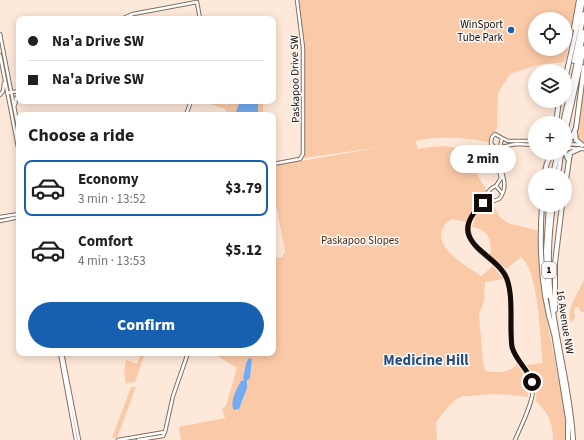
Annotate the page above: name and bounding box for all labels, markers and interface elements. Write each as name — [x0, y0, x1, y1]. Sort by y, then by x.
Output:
map controls — [528, 12, 572, 212]
button: locate — [528, 12, 572, 56]
place label: WinSport Tube Park — [457, 17, 504, 45]
marker: WinSport Tube Park — [506, 25, 516, 35]
text: Na'a Drive SW — [52, 31, 144, 52]
street label: Paskapoo Drive SW — [287, 35, 303, 123]
button: layers — [528, 64, 572, 108]
text: Na'a Drive SW — [52, 69, 144, 90]
button: + — [528, 116, 572, 160]
text: Choose a ride — [28, 123, 134, 148]
callout: 2 min — [450, 145, 516, 173]
text: 2 min — [467, 150, 499, 168]
button: − — [528, 168, 572, 212]
text: Economy — [78, 169, 139, 190]
icon: car — [30, 170, 66, 206]
text: $3.79 — [225, 178, 262, 199]
text: 3 min · 13:52 — [78, 190, 146, 208]
route end — [474, 194, 492, 212]
text: Comfort — [78, 231, 133, 252]
icon: car — [30, 232, 66, 268]
park label: Paskapoo Slopes — [321, 233, 399, 248]
text: $5.12 — [225, 240, 262, 261]
text: 4 min · 13:53 — [78, 252, 146, 270]
road number: 1 — [542, 262, 556, 278]
street label: 16 Avenue NW — [553, 289, 578, 356]
button: Confirm — [28, 302, 264, 348]
district label: Medicine Hill — [383, 350, 469, 371]
route start — [523, 373, 541, 391]

